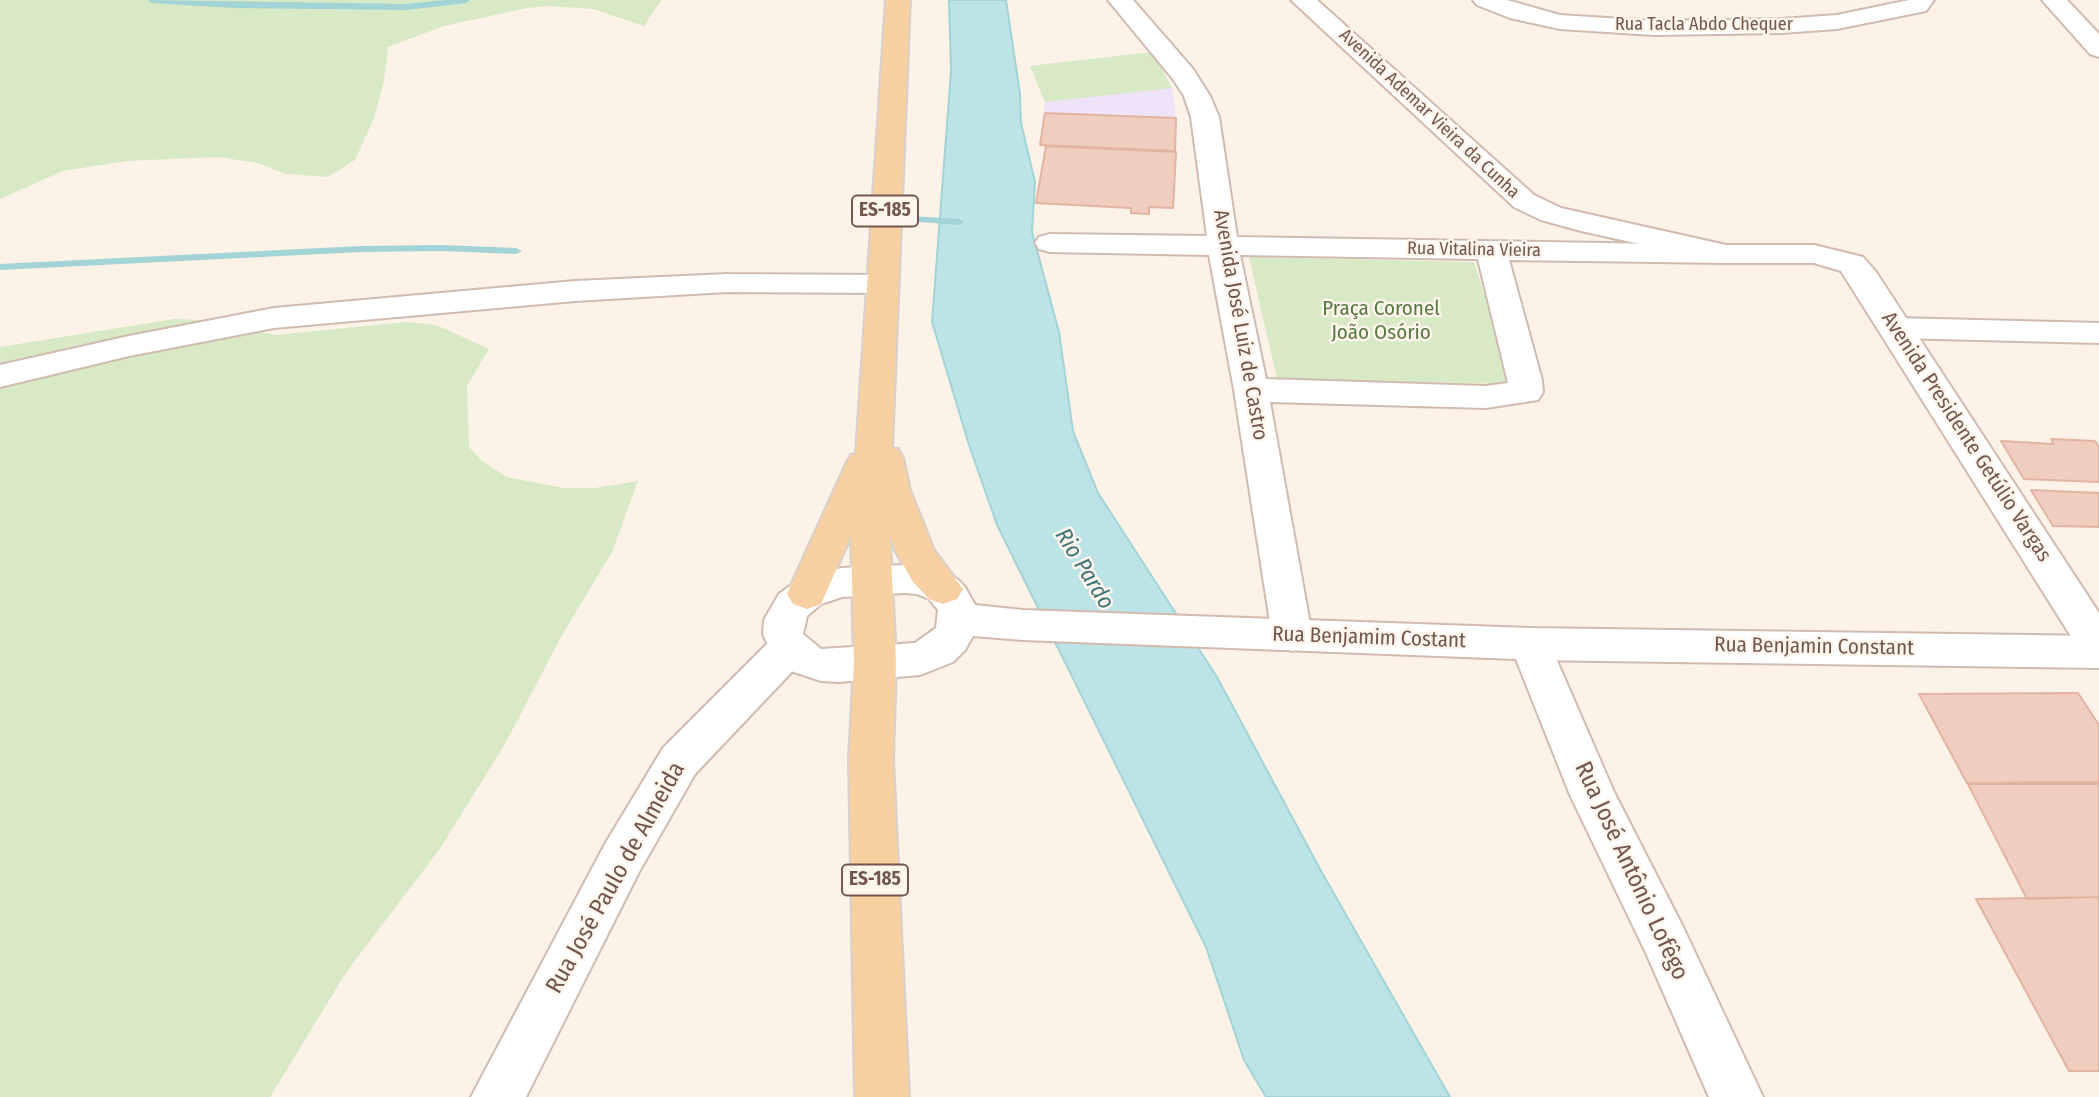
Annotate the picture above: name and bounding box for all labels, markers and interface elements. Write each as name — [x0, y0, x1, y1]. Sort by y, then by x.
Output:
street label: Rua Tacla Abdo Chequer — [1615, 14, 1793, 36]
street label: Avenida Ademar Vieira da Cunha — [1334, 25, 1524, 203]
road number: ES-185 — [852, 196, 918, 226]
street label: Avenida José Luiz de Castro — [1207, 208, 1273, 442]
street label: Rua Vitalina Vieira — [1407, 238, 1541, 262]
park label: Praça Coronel João Osório — [1322, 296, 1440, 346]
street label: Avenida Presidente Getúlio Vargas — [1876, 307, 2056, 567]
water label: Rio Pardo — [1048, 523, 1120, 615]
street label: Rua Benjamim Costant — [1272, 622, 1466, 654]
street label: Rua Benjamin Constant — [1714, 633, 1914, 661]
street label: Rua José Paulo de Almeida — [540, 757, 692, 999]
street label: Rua José Antônio Lofêgo — [1568, 757, 1694, 985]
road number: ES-185 — [842, 864, 908, 895]

